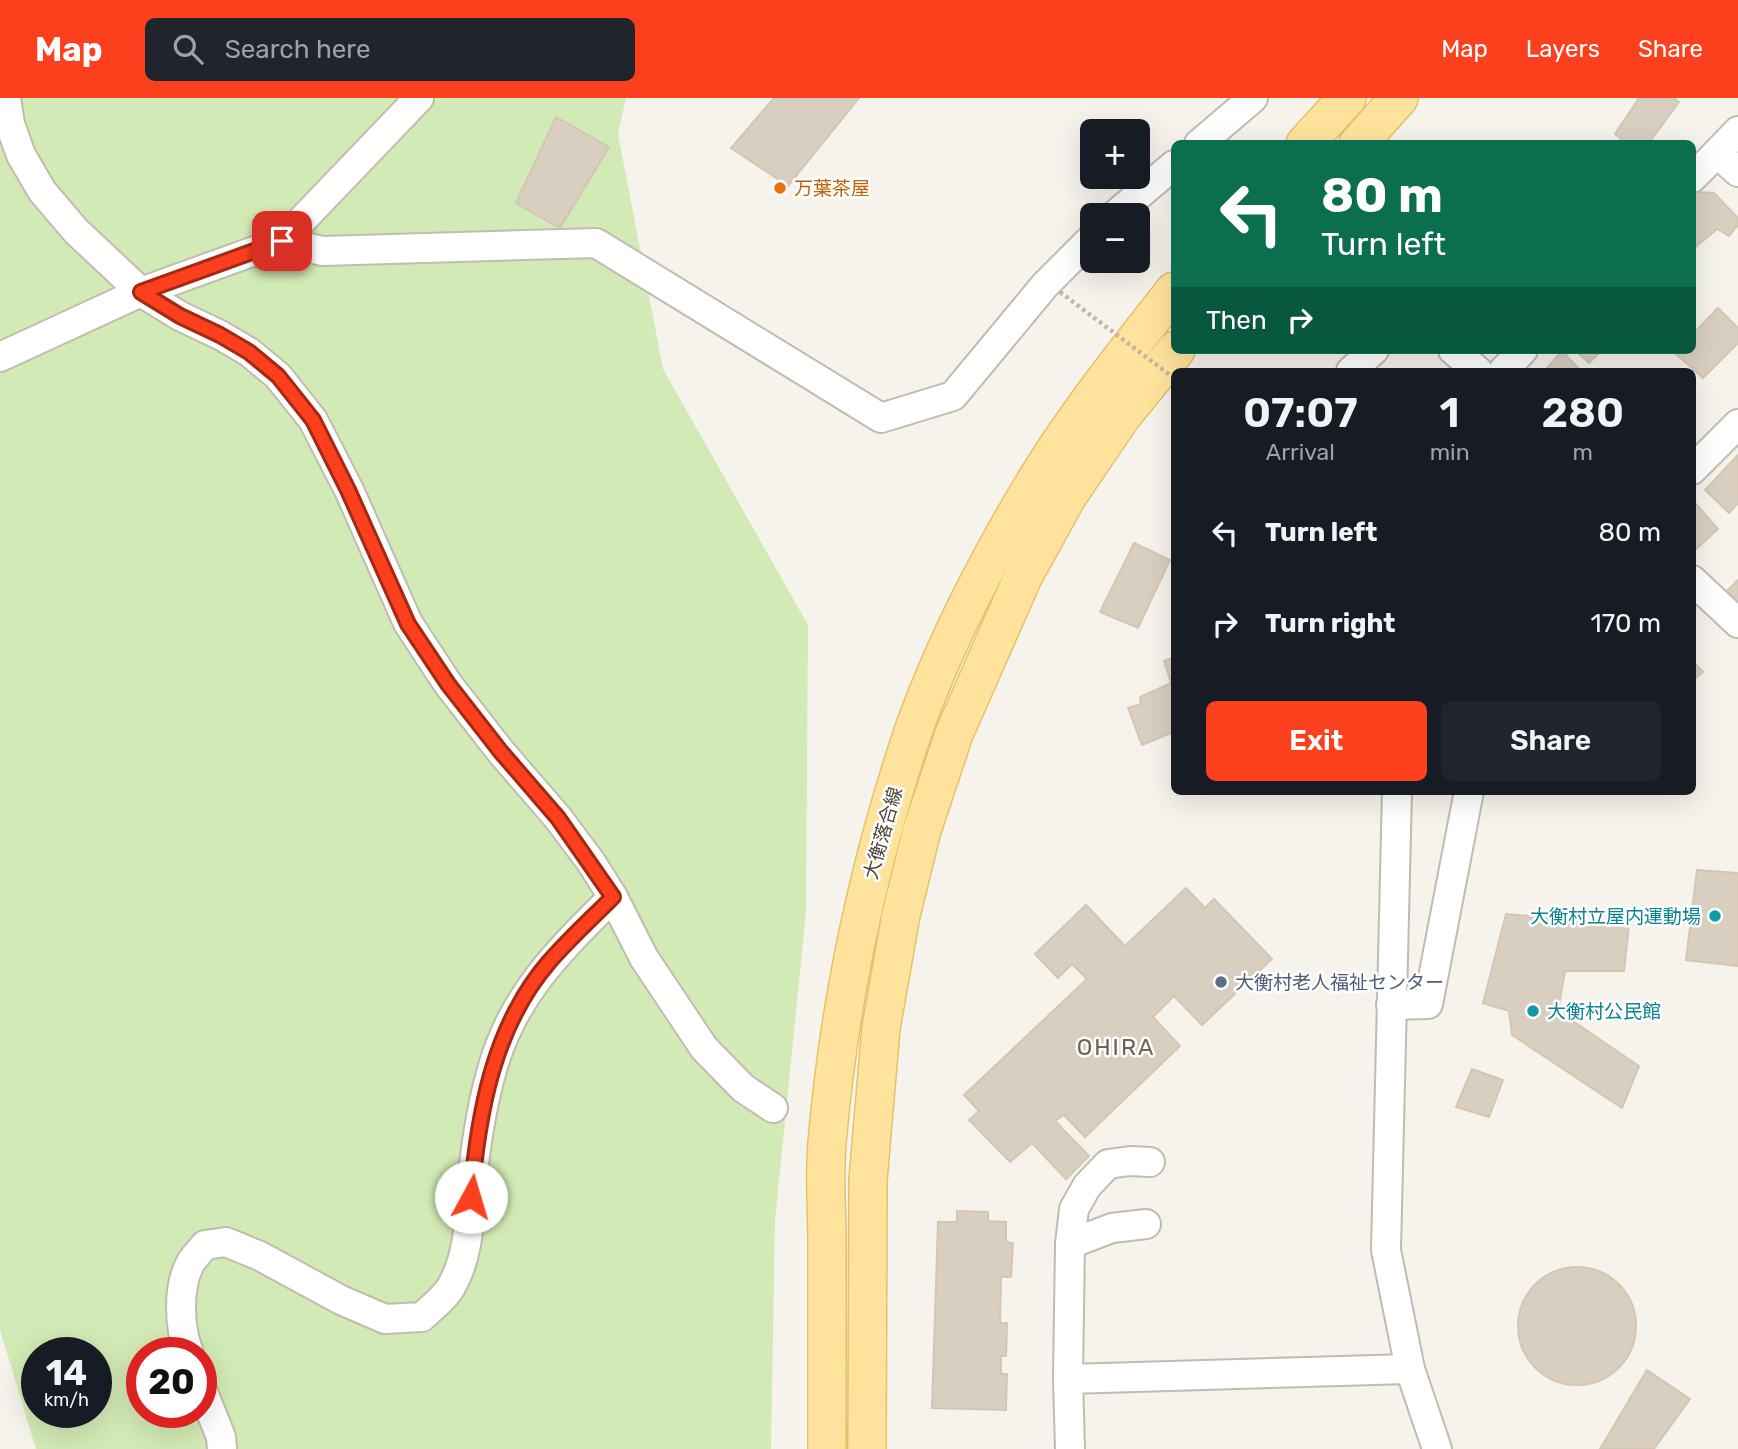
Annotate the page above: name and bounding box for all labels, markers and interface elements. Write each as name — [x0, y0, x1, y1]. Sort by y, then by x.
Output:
search box — [145, 18, 635, 81]
text: Map — [35, 30, 103, 69]
icon: search — [169, 30, 207, 68]
text: Search here — [225, 34, 370, 65]
text: Map — [1441, 35, 1488, 63]
text: Layers — [1526, 35, 1600, 63]
text: Share — [1638, 35, 1703, 63]
map controls — [1080, 119, 1150, 273]
button: + — [1080, 119, 1150, 189]
text: 80 m — [1321, 166, 1443, 224]
icon: left — [1206, 168, 1297, 259]
place label: 万葉茶屋 — [794, 177, 870, 200]
marker: 万葉茶屋 — [772, 180, 788, 196]
button: − — [1080, 203, 1150, 273]
pin — [252, 211, 312, 271]
icon: arrive — [263, 222, 301, 260]
text: Turn left — [1321, 225, 1446, 263]
icon: right — [1281, 301, 1319, 339]
text: Then — [1206, 305, 1267, 336]
text: 07:07 — [1243, 388, 1358, 438]
text: 1 — [1440, 388, 1460, 438]
text: 280 — [1541, 388, 1624, 438]
text: Arrival — [1266, 438, 1335, 466]
text: min — [1430, 438, 1470, 466]
text: m — [1573, 438, 1593, 466]
icon: left — [1206, 514, 1244, 552]
text: Turn left — [1265, 517, 1377, 548]
text: 80 m — [1598, 517, 1661, 548]
icon: right — [1206, 605, 1244, 643]
text: Turn right — [1265, 608, 1395, 639]
text: 170 m — [1591, 608, 1661, 639]
button: Exit — [1206, 701, 1427, 781]
button: Share — [1441, 701, 1661, 781]
street label: 大衡落合線 — [859, 784, 907, 882]
place label: 大衡村立屋内運動場 — [1530, 905, 1701, 928]
marker: 大衡村立屋内運動場 — [1707, 908, 1723, 924]
place label: 大衡村老人福祉センター — [1235, 971, 1444, 994]
marker: 大衡村老人福祉センター — [1213, 974, 1229, 990]
place label: 大衡村公民館 — [1547, 1000, 1661, 1023]
marker: 大衡村公民館 — [1525, 1003, 1541, 1019]
district label: OHIRA — [1077, 1033, 1155, 1061]
position arrow — [434, 1160, 508, 1234]
speed limit sign: 20 — [126, 1337, 217, 1428]
text: 14 — [46, 1352, 87, 1394]
text: km/h — [44, 1389, 89, 1411]

